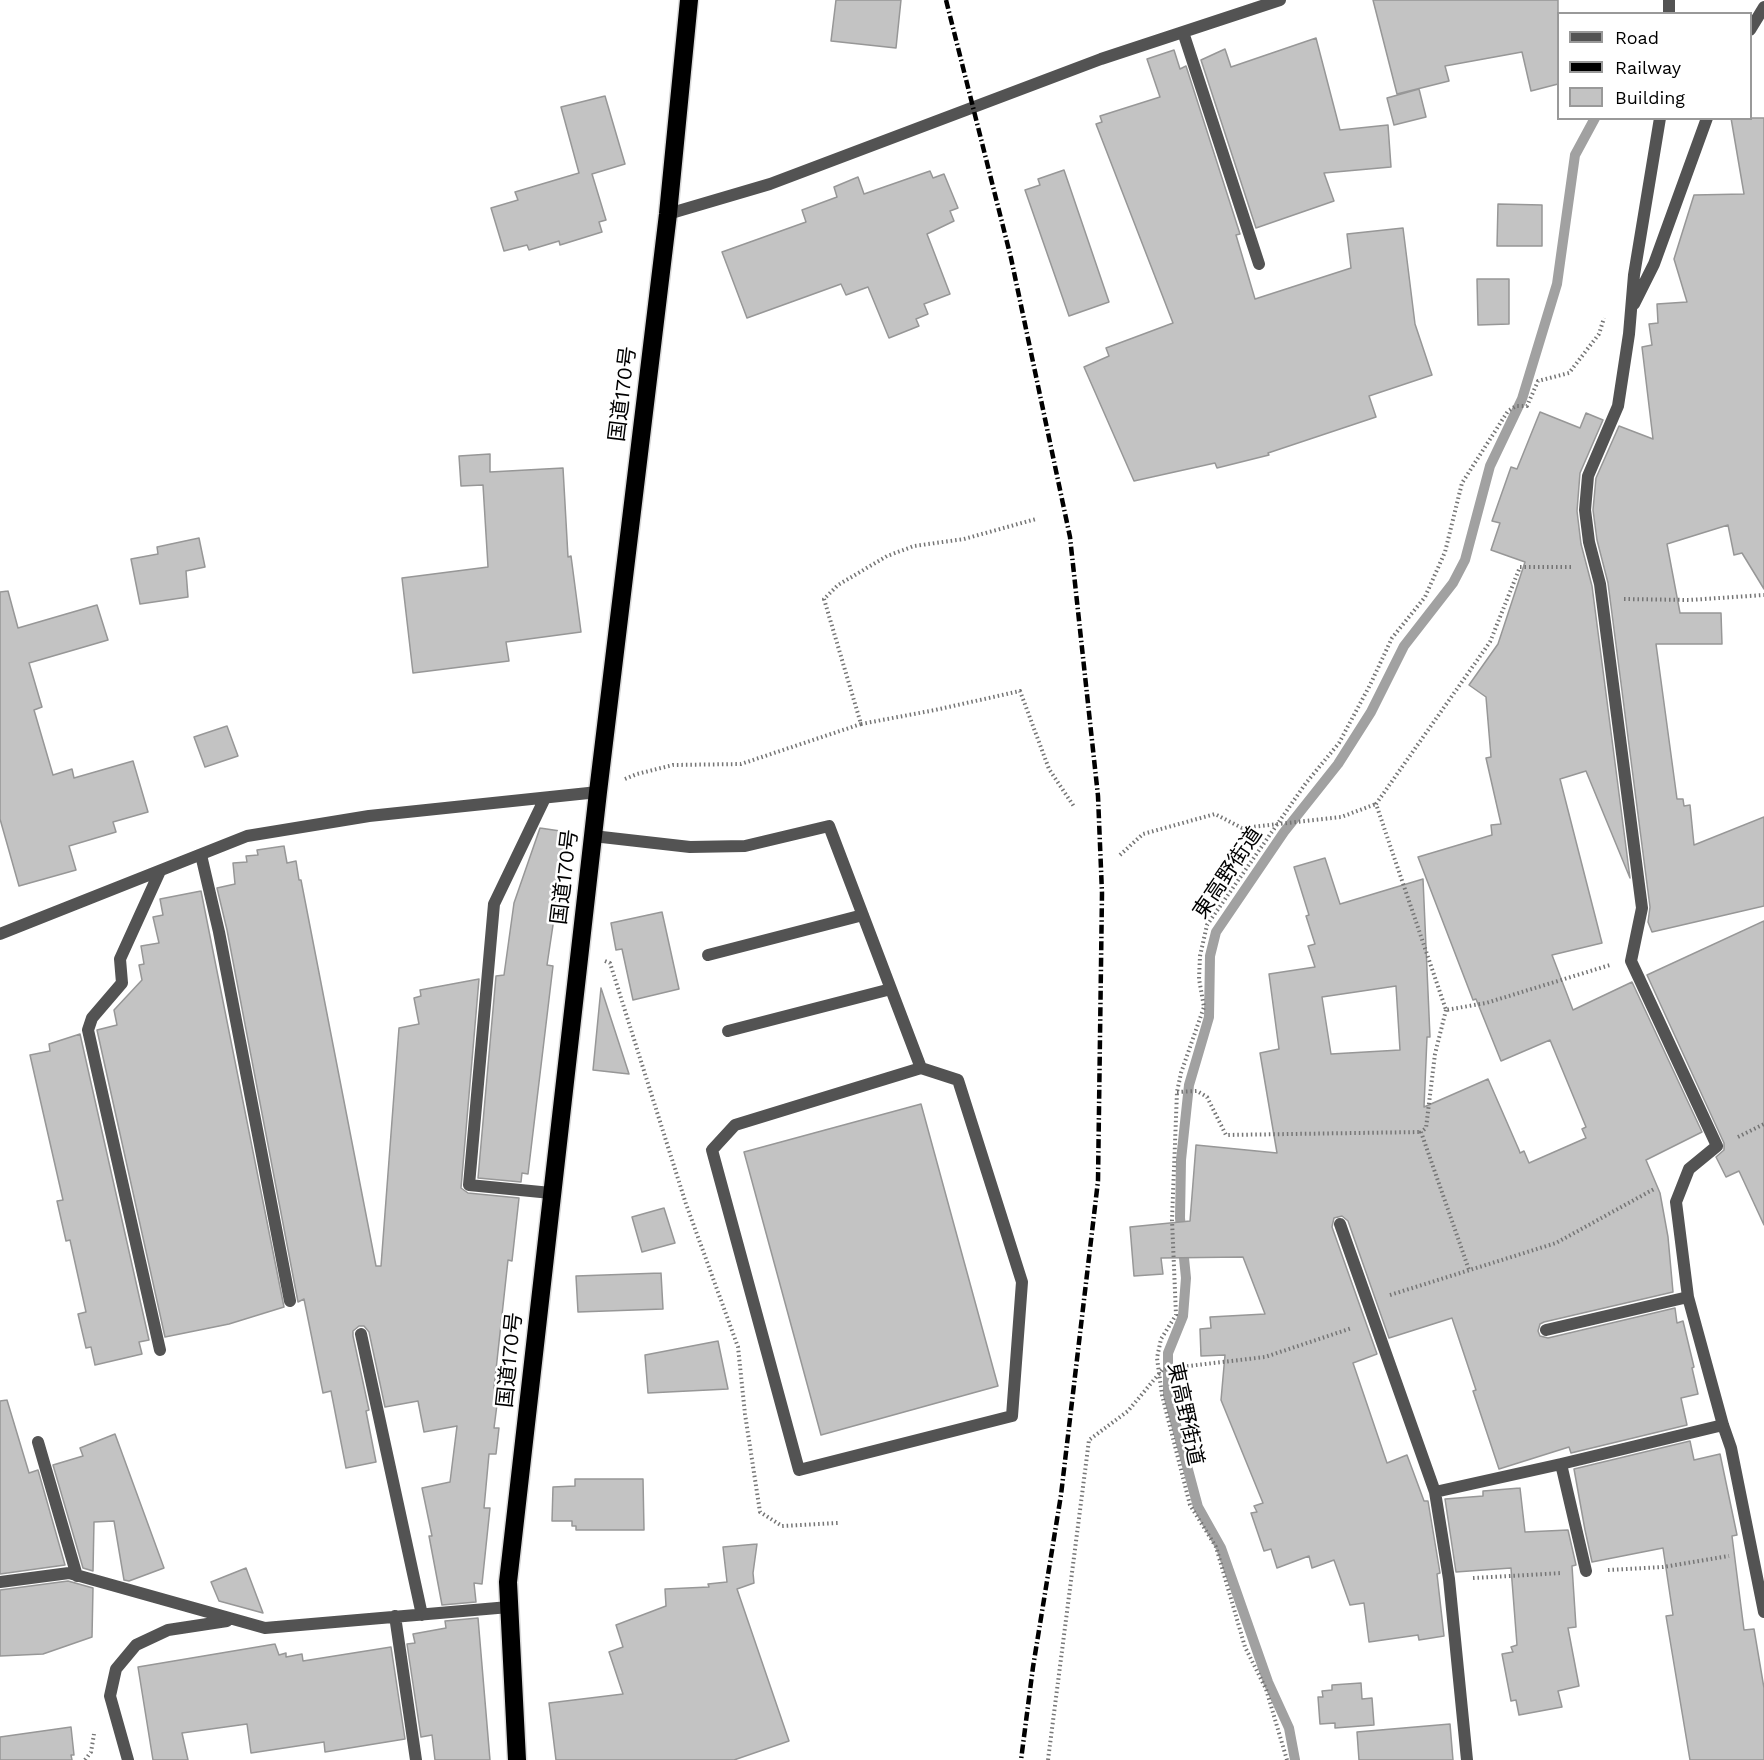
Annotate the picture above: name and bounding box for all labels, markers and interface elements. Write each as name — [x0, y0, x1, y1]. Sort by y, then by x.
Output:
legend — [1557, 12, 1752, 120]
text: Road — [1615, 27, 1659, 48]
text: Railway — [1615, 57, 1681, 78]
text: Building — [1615, 87, 1685, 108]
street label: 国道170号 — [605, 345, 641, 443]
street label: 東高野街道 — [1188, 822, 1268, 924]
street label: 国道170号 — [547, 828, 583, 926]
street label: 国道170号 — [492, 1311, 528, 1409]
street label: 東高野街道 — [1162, 1360, 1208, 1468]

